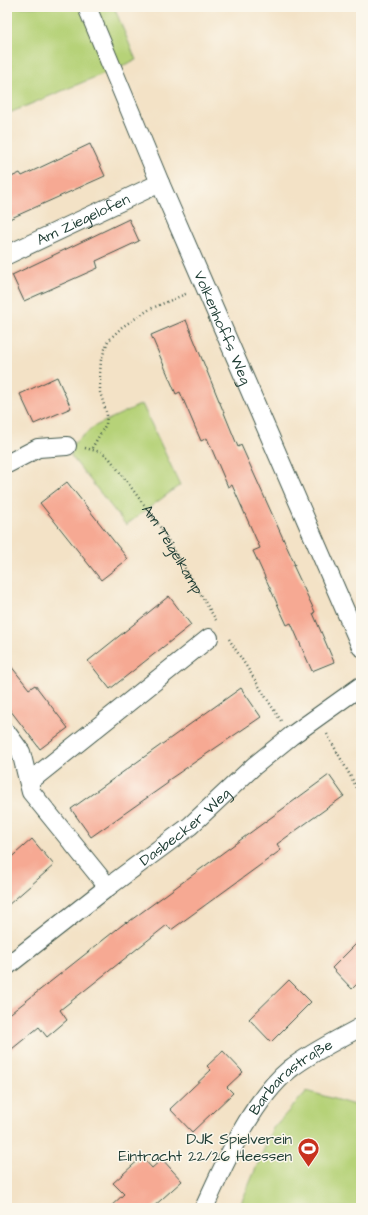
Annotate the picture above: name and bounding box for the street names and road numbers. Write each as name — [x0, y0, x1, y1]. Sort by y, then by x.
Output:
street label: Am Ziegelofen — [33, 189, 134, 251]
street label: Volkenhoffs Weg — [188, 267, 256, 389]
street label: Am Teigelkamp — [136, 500, 208, 598]
street label: Dasbecker Weg — [135, 783, 236, 871]
street label: Barbarastraße — [244, 1034, 336, 1119]

